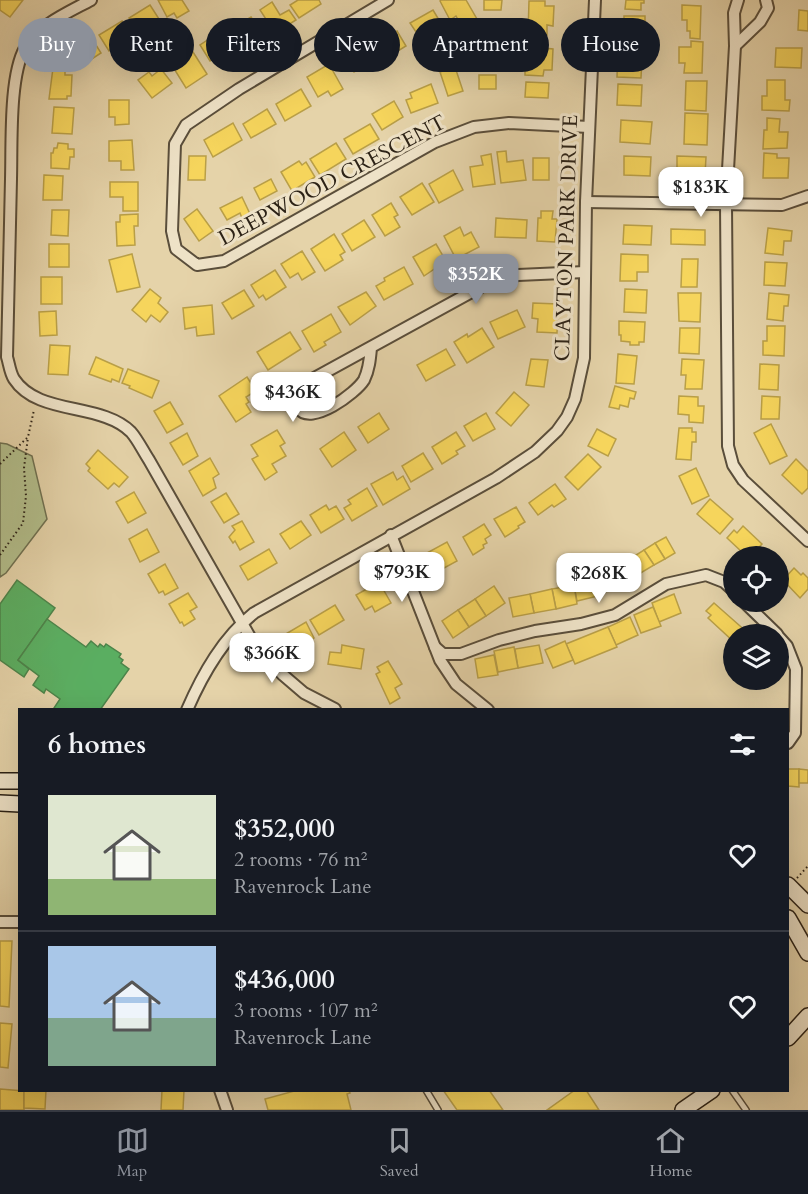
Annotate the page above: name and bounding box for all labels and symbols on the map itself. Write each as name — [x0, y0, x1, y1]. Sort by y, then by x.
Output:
street label: DEEPWOOD CRESCENT — [213, 108, 451, 253]
street label: CLAYTON PARK DRIVE — [548, 114, 585, 362]
pin: $183K — [659, 167, 743, 218]
pin: $352K — [434, 254, 518, 305]
pin: $436K — [251, 372, 335, 423]
pin: $793K — [360, 552, 444, 603]
pin: $268K — [557, 553, 641, 604]
pin: $366K — [230, 633, 314, 684]

